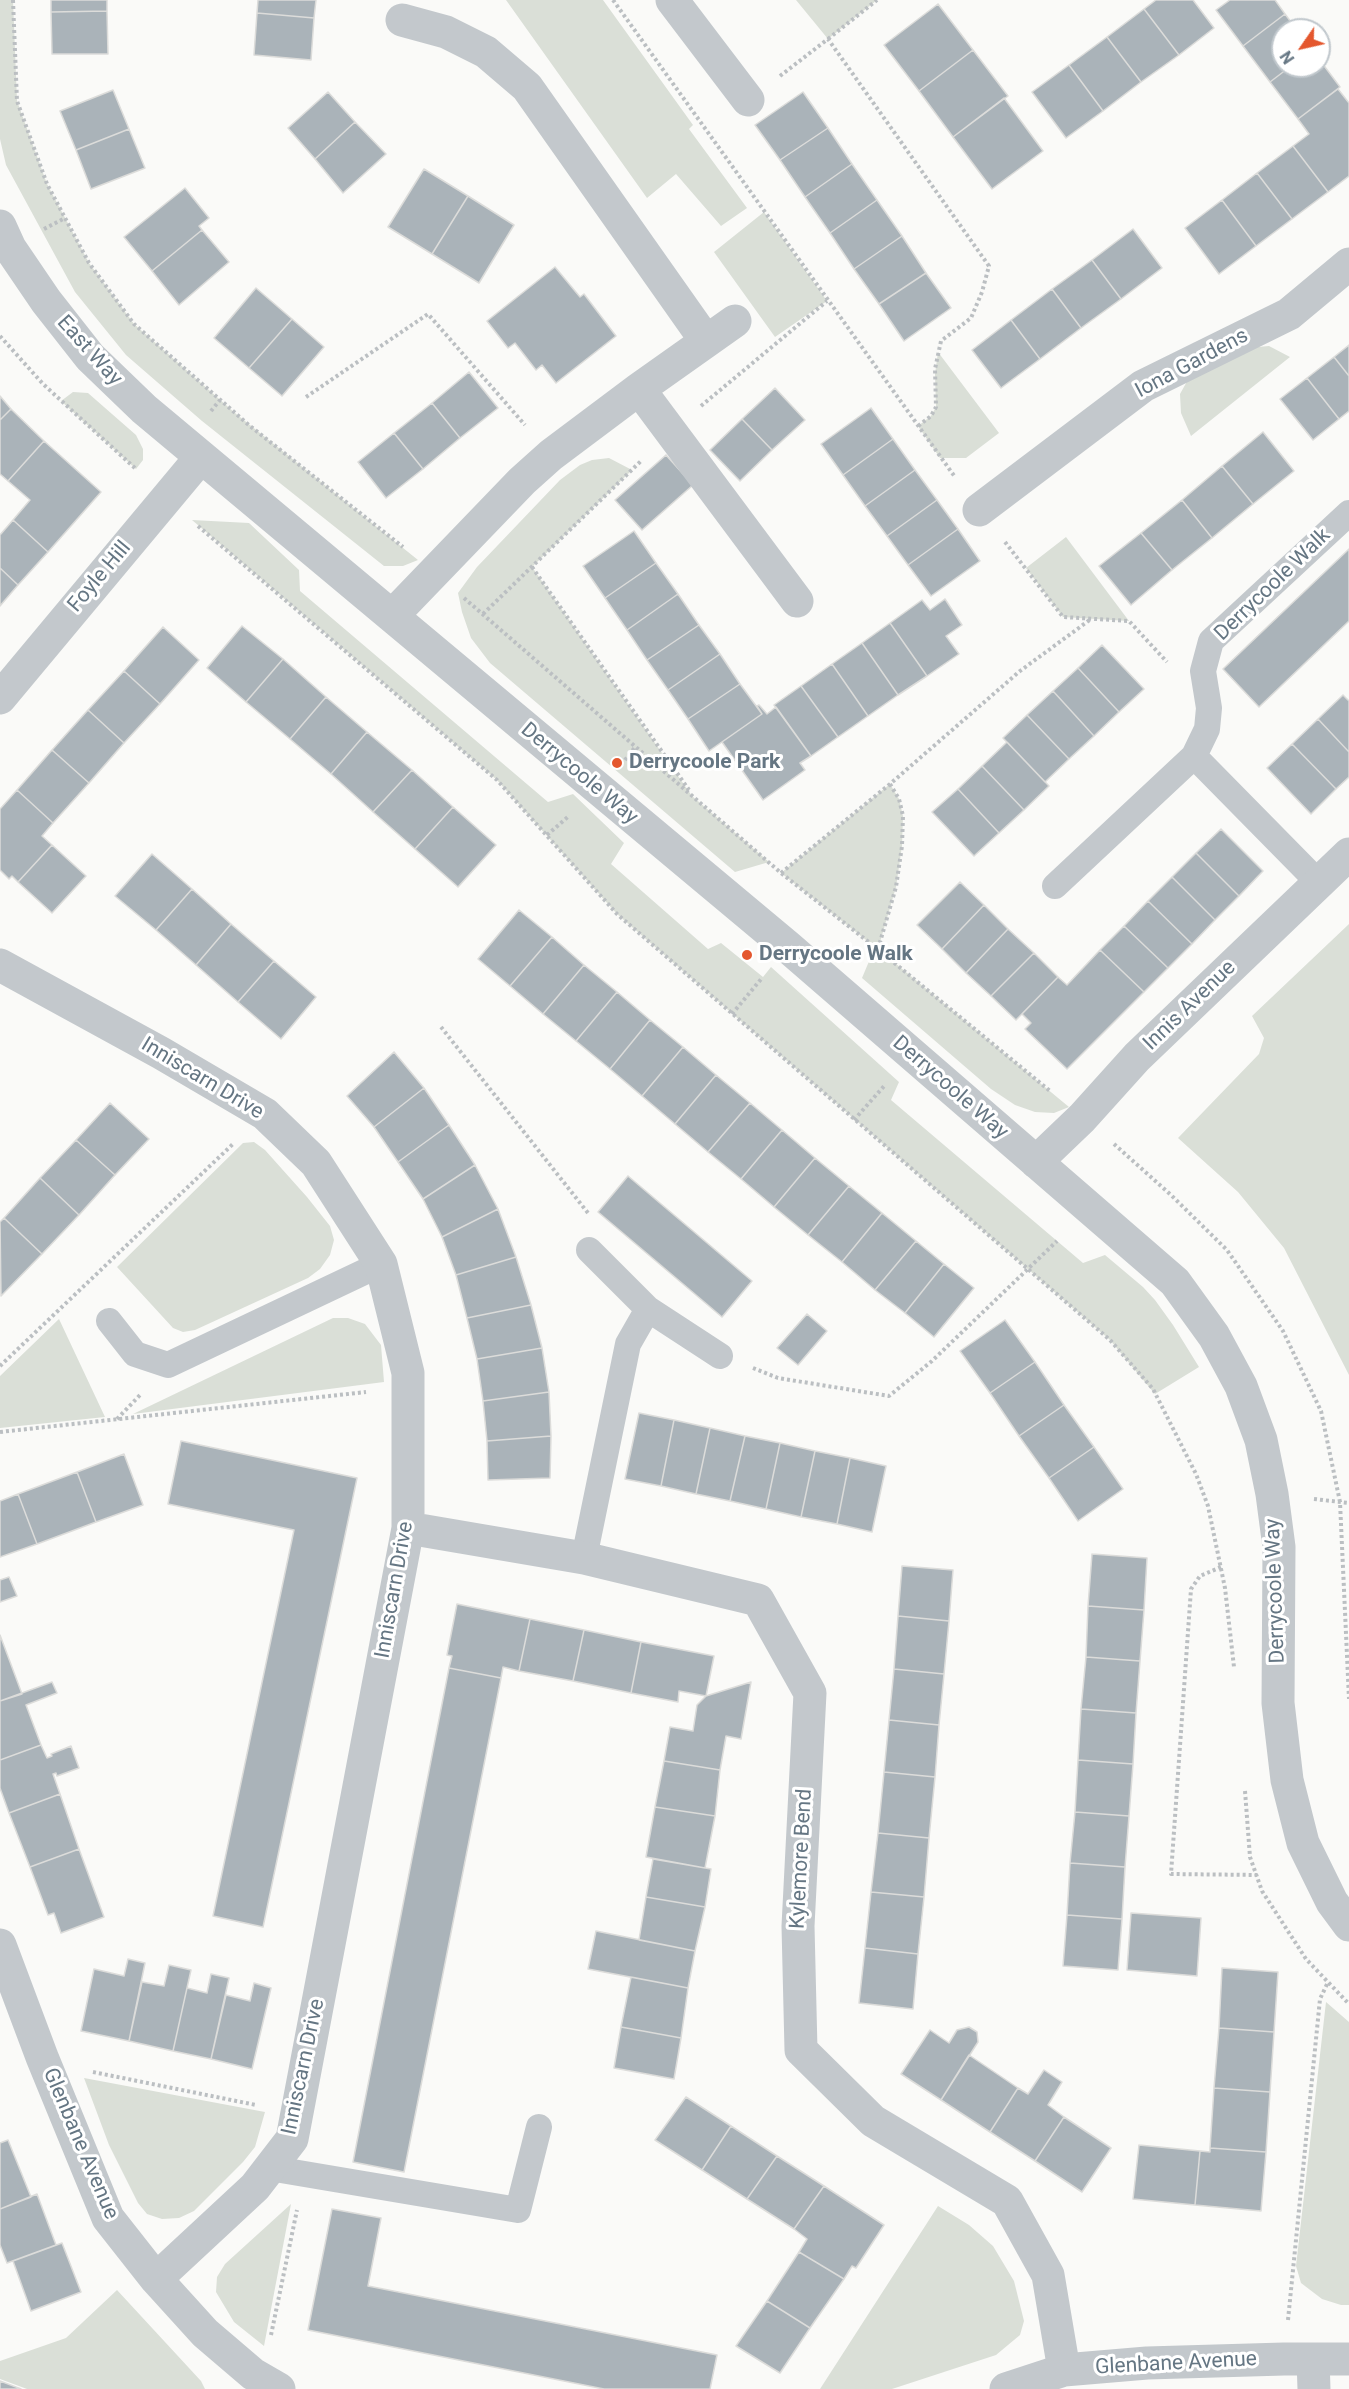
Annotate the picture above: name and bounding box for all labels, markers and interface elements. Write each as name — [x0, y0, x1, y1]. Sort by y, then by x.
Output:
north arrow — [1271, 18, 1331, 78]
text: N — [1276, 47, 1298, 67]
street label: East Way — [51, 311, 127, 391]
street label: Iona Gardens — [1131, 324, 1253, 404]
street label: Derrycoole Walk — [1210, 523, 1336, 647]
street label: Foyle Hill — [63, 536, 137, 618]
street label: Derrycoole Way — [515, 718, 643, 830]
place label: Derrycoole Park — [629, 750, 780, 776]
marker: Derrycoole Park — [610, 756, 624, 770]
place label: Derrycoole Walk — [759, 942, 913, 968]
marker: Derrycoole Walk — [740, 948, 754, 962]
street label: Innis Avenue — [1139, 956, 1241, 1056]
street label: Derrycoole Way — [887, 1031, 1013, 1145]
street label: Inniscarn Drive — [136, 1033, 268, 1125]
street label: Derrycoole Way — [1261, 1518, 1291, 1664]
street label: Inniscarn Drive — [371, 1520, 419, 1660]
street label: Kylemore Bend — [786, 1788, 818, 1930]
street label: Inniscarn Drive — [277, 1997, 331, 2137]
street label: Glenbane Avenue — [37, 2065, 123, 2223]
street label: Glenbane Avenue — [1094, 2347, 1258, 2381]

